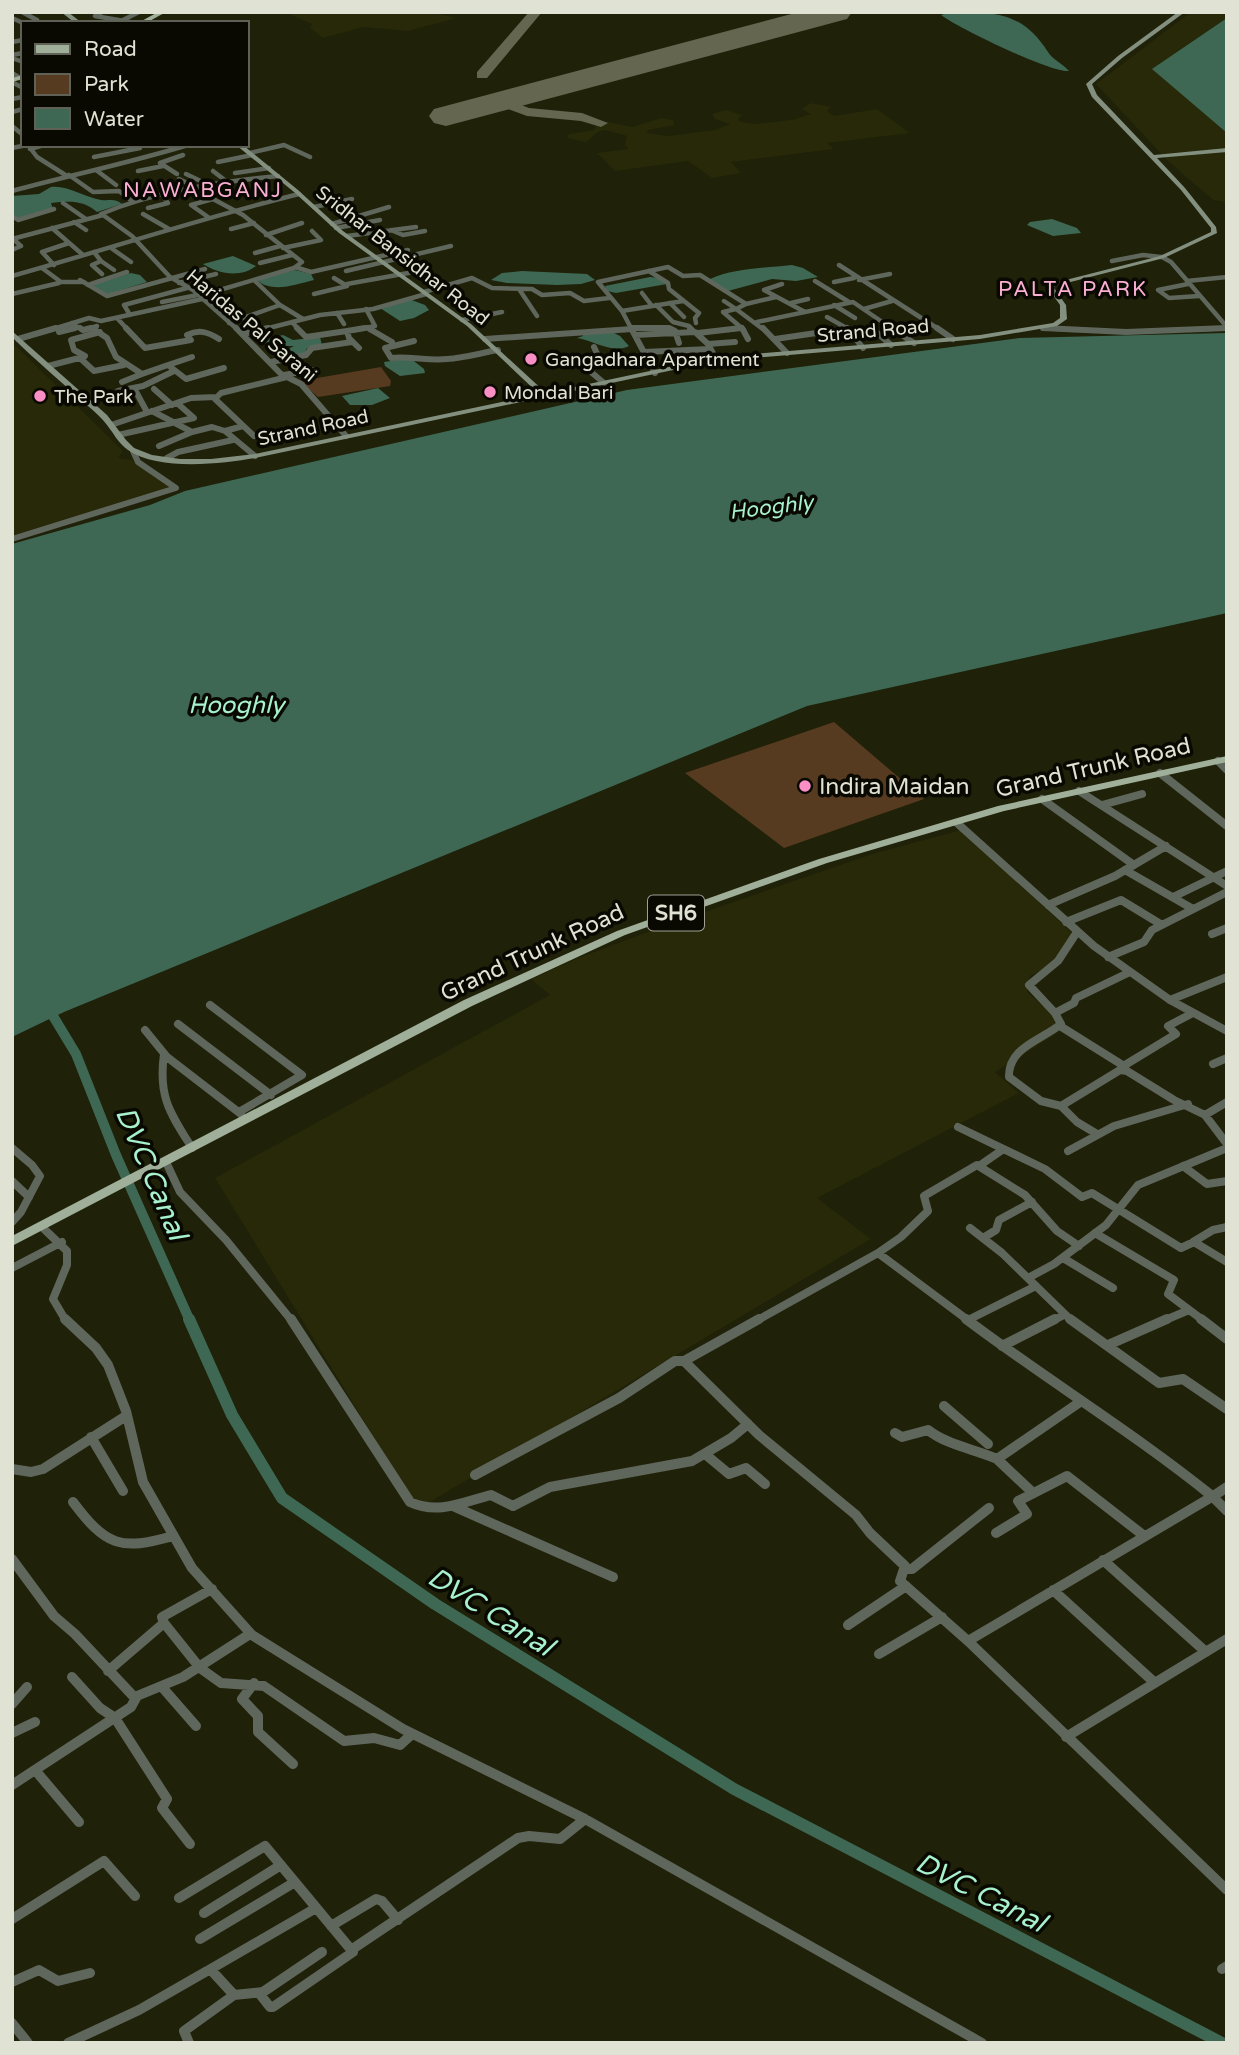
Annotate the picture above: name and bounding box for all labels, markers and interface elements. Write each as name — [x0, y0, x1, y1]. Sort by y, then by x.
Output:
legend — [21, 21, 248, 147]
text: Road — [84, 37, 137, 62]
text: Park — [84, 72, 129, 97]
text: Water — [84, 107, 144, 132]
district label: NAWABGANJ — [123, 178, 283, 203]
street label: Sridhar Bansidhar Road — [311, 181, 493, 330]
street label: Haridas Pal Sarani — [182, 265, 321, 387]
district label: PALTA PARK — [998, 277, 1148, 302]
street label: Strand Road — [816, 315, 930, 347]
place label: Gangadhara Apartment — [545, 349, 760, 371]
marker: Gangadhara Apartment — [523, 351, 539, 367]
place label: Mondal Bari — [504, 382, 613, 404]
marker: Mondal Bari — [482, 384, 498, 400]
place label: The Park — [54, 386, 133, 408]
marker: The Park — [32, 388, 48, 404]
street label: Strand Road — [256, 405, 371, 450]
water label: Hooghly — [728, 490, 817, 525]
water label: Hooghly — [188, 691, 287, 720]
street label: Grand Trunk Road — [993, 732, 1194, 804]
place label: Indira Maidan — [819, 773, 970, 801]
marker: Indira Maidan — [797, 778, 813, 794]
road number: SH6 — [648, 895, 704, 930]
street label: Grand Trunk Road — [436, 898, 629, 1008]
water label: DVC Canal — [108, 1102, 196, 1248]
water label: DVC Canal — [422, 1560, 562, 1665]
water label: DVC Canal — [910, 1846, 1054, 1942]

